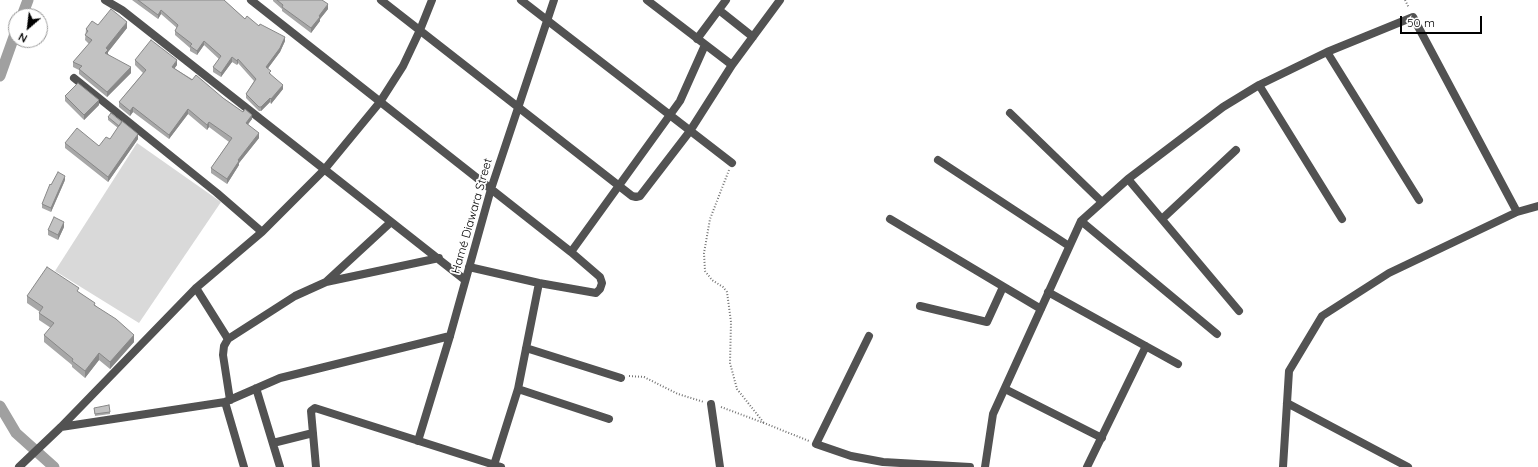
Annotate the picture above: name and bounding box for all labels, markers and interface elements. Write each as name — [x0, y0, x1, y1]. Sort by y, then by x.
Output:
north arrow — [8, 8, 48, 48]
scale bar — [1402, 8, 1484, 34]
text: 50 m — [1407, 15, 1435, 30]
text: N — [16, 30, 30, 46]
street label: Hamé Diawara Street — [449, 157, 495, 275]

